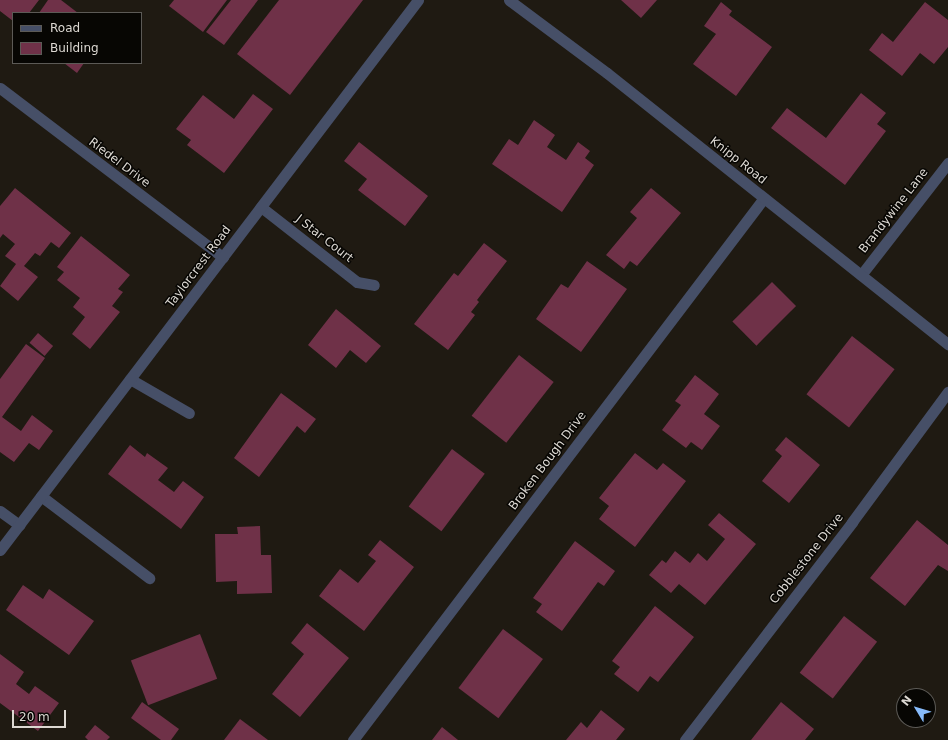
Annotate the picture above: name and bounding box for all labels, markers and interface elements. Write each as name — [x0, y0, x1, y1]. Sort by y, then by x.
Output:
legend — [12, 12, 142, 64]
text: Road — [50, 21, 80, 35]
text: Building — [50, 41, 99, 55]
street label: Knipp Road — [707, 134, 769, 188]
street label: Riedel Drive — [85, 135, 153, 191]
street label: Brandywine Lane — [856, 166, 932, 256]
street label: J Star Court — [292, 212, 356, 266]
street label: Taylorcrest Road — [164, 223, 234, 311]
street label: Broken Bough Drive — [506, 409, 590, 513]
street label: Cobblestone Drive — [767, 511, 847, 607]
north arrow — [896, 688, 936, 728]
text: N — [899, 693, 915, 709]
scale bar — [14, 702, 68, 728]
text: 20 m — [19, 710, 50, 724]

